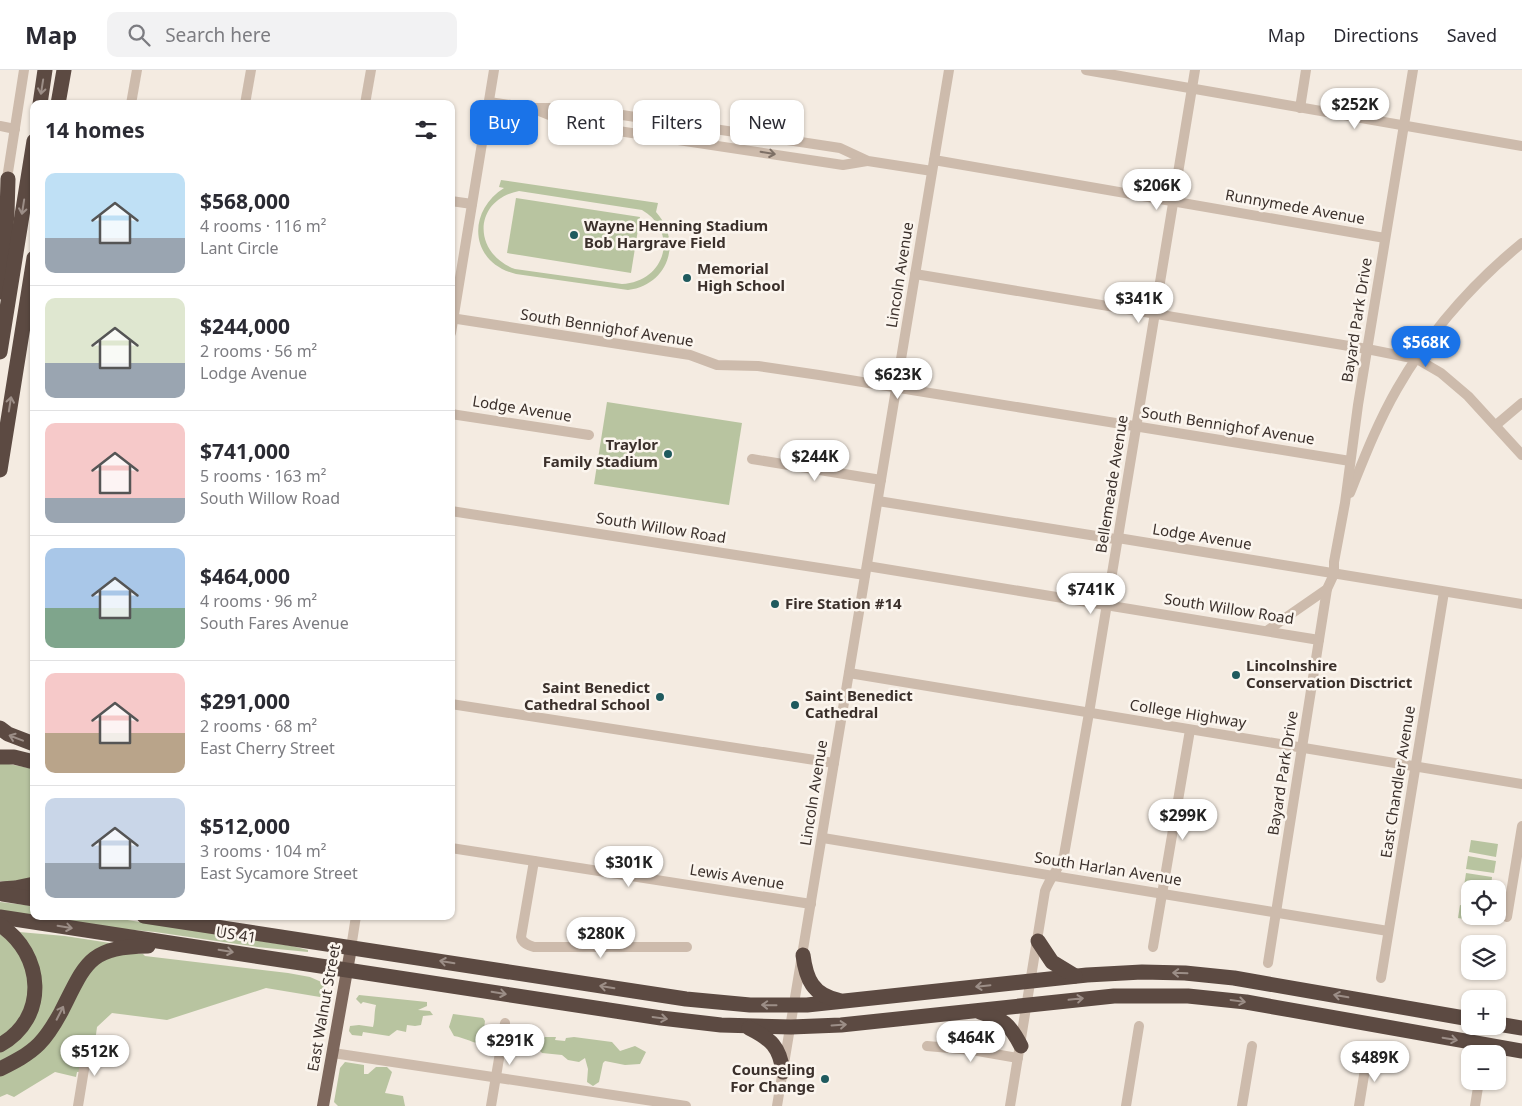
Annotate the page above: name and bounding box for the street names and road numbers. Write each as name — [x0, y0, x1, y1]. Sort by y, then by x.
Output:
street label: Runnymede Avenue — [1224, 184, 1367, 228]
street label: Lincoln Avenue — [881, 220, 917, 329]
street label: Bayard Park Drive — [1336, 256, 1376, 384]
street label: South Bennighof Avenue — [519, 303, 695, 351]
street label: Lodge Avenue — [471, 390, 573, 426]
street label: South Bennighof Avenue — [1140, 401, 1316, 449]
street label: Bellemeade Avenue — [1090, 413, 1132, 554]
street label: South Willow Road — [595, 507, 728, 547]
street label: Lodge Avenue — [1151, 518, 1253, 554]
street label: South Willow Road — [1163, 588, 1296, 628]
street label: College Highway — [1128, 694, 1248, 732]
street label: East Chandler Avenue — [1375, 704, 1419, 859]
street label: Bayard Park Drive — [1262, 709, 1302, 837]
street label: Lincoln Avenue — [795, 738, 831, 847]
street label: South Harlan Avenue — [1033, 846, 1183, 890]
street label: Lewis Avenue — [688, 859, 786, 893]
street label: US 41 — [215, 921, 258, 947]
street label: East Walnut Street — [302, 942, 344, 1073]

